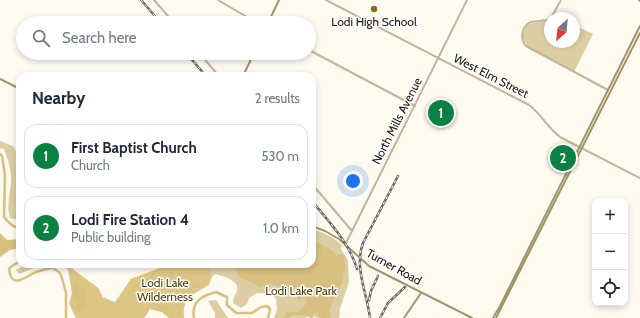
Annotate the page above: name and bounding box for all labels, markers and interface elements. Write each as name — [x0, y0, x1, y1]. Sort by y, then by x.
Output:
marker: Lodi High School — [369, 4, 379, 14]
north arrow — [544, 12, 580, 48]
place label: Lodi High School — [331, 14, 417, 29]
search box — [16, 16, 316, 60]
icon: search — [30, 27, 52, 49]
text: Search here — [62, 29, 137, 47]
street label: West Elm Street — [451, 50, 531, 101]
street label: North Mills Avenue — [368, 75, 425, 167]
text: Nearby — [32, 88, 85, 108]
text: 2 results — [255, 90, 300, 106]
pin: 1 — [428, 98, 454, 128]
text: First Baptist Church — [71, 139, 197, 157]
pin: 2 — [550, 143, 576, 173]
text: 1 — [44, 148, 48, 164]
text: 530 m — [262, 148, 299, 164]
text: Church — [71, 157, 110, 173]
your location — [343, 171, 363, 191]
map controls — [592, 198, 628, 306]
button: + — [592, 198, 628, 234]
text: Lodi Fire Station 4 — [71, 211, 189, 229]
text: 2 — [43, 220, 49, 236]
text: 1.0 km — [263, 220, 299, 236]
text: Public building — [71, 229, 151, 245]
button: − — [592, 234, 628, 270]
street label: Turner Road — [364, 245, 424, 288]
button: locate — [592, 270, 628, 306]
park label: Lodi Lake Wilderness — [137, 275, 193, 304]
park label: Lodi Lake Park — [265, 283, 337, 298]

